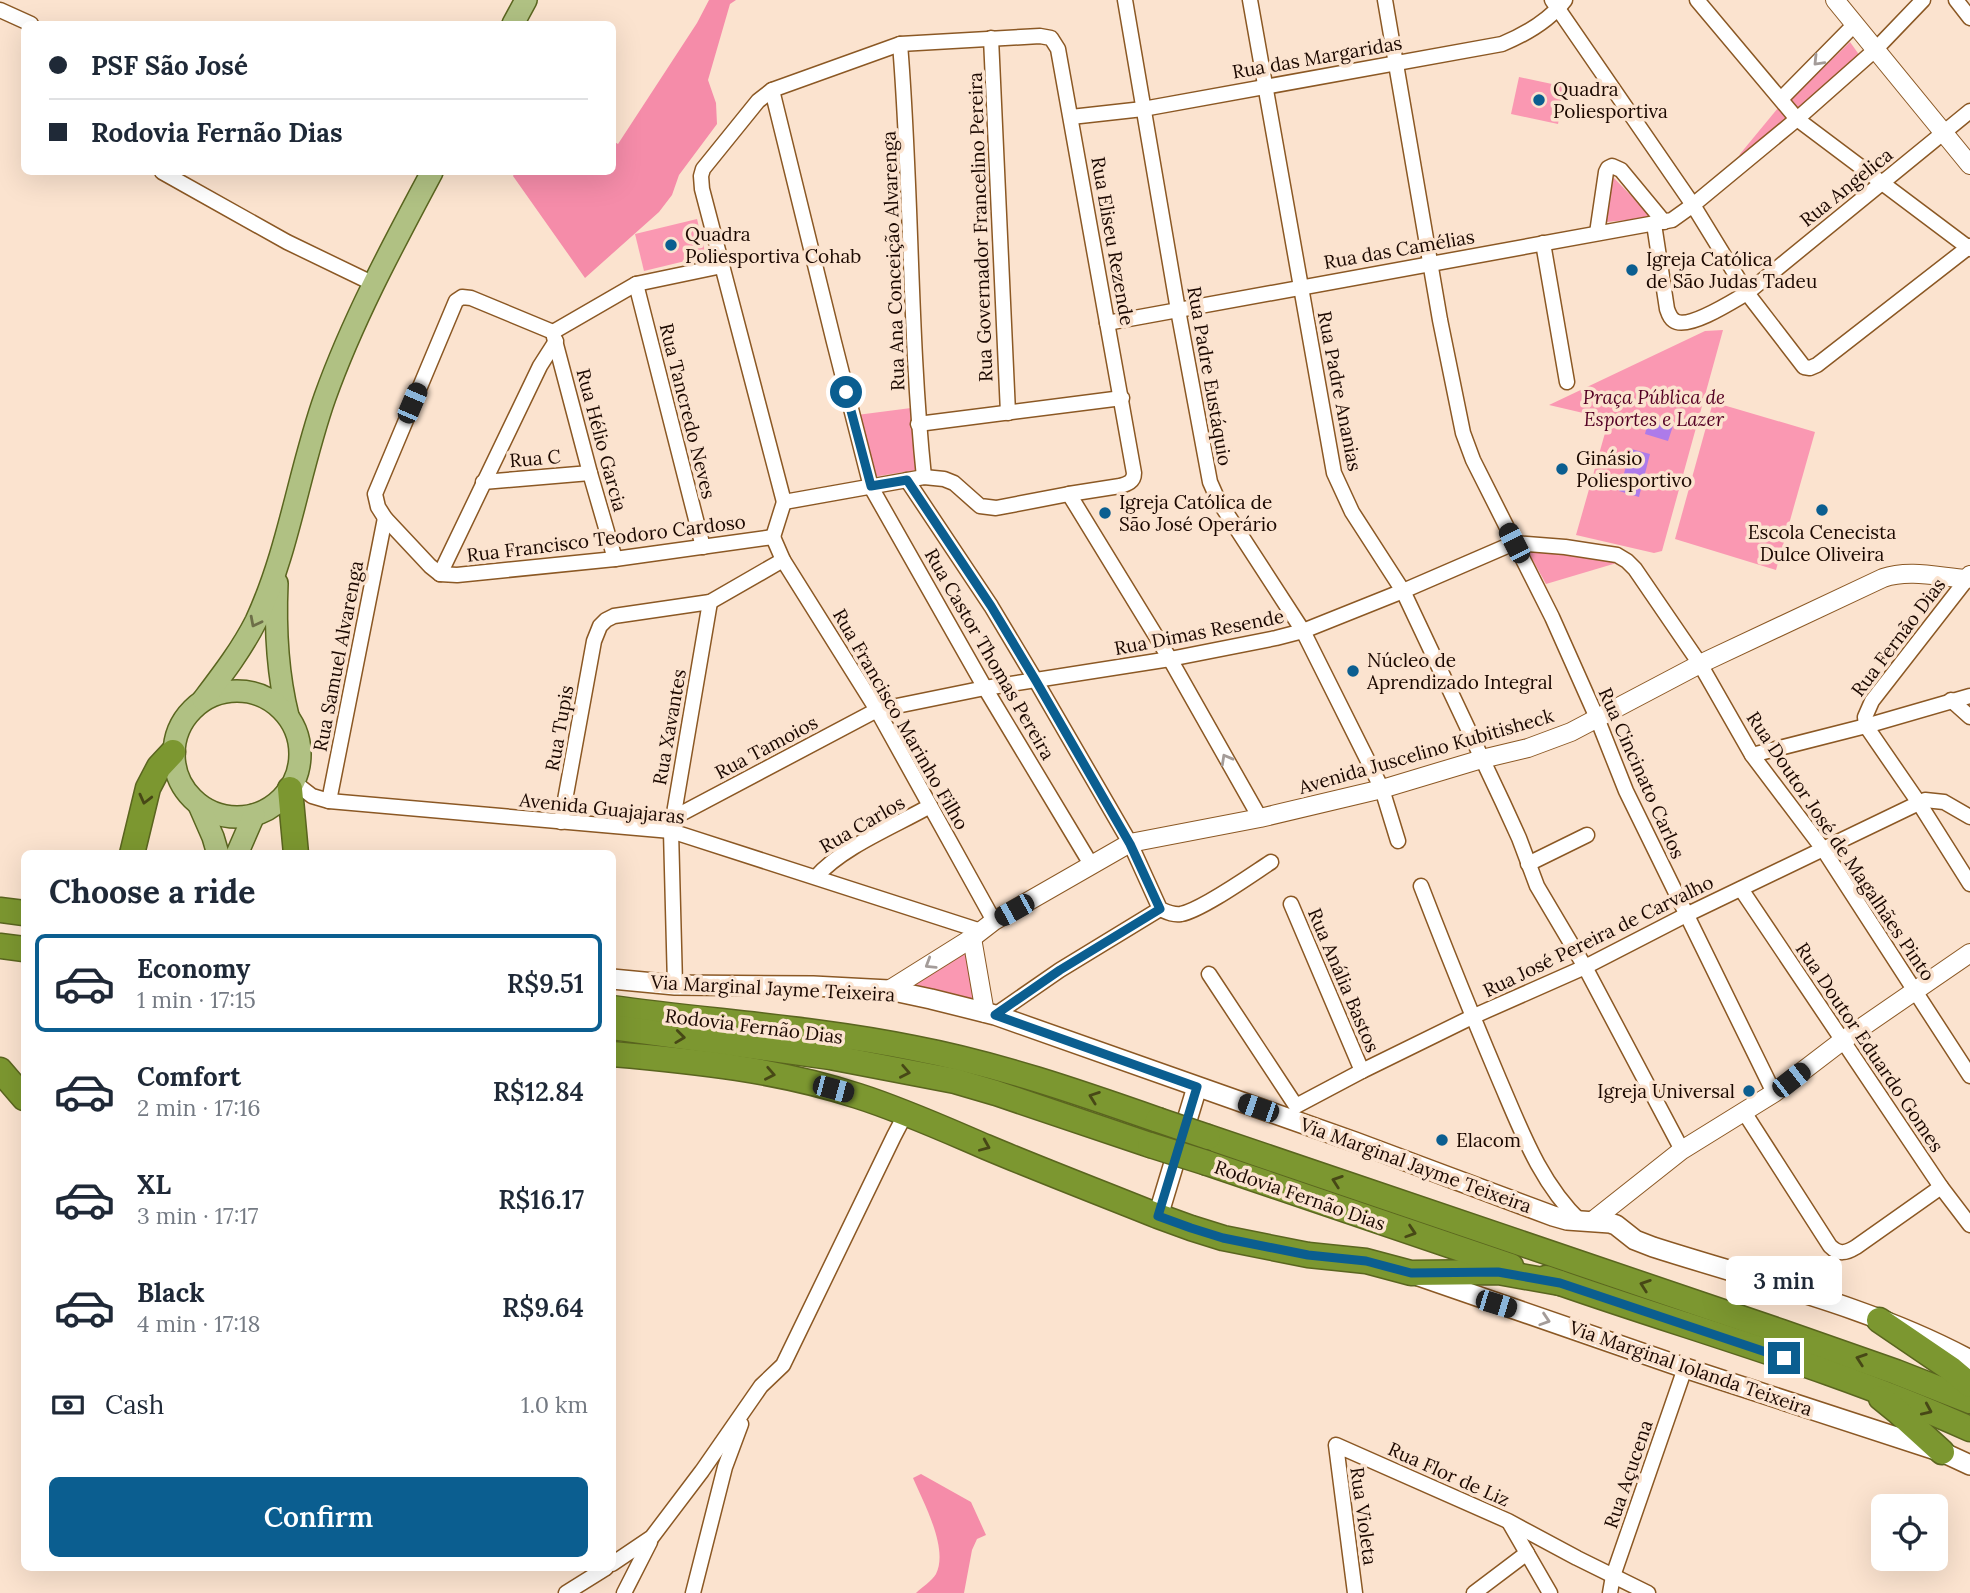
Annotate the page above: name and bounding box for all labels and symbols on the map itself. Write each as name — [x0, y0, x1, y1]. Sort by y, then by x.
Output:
street label: Rua das Margaridas — [1230, 30, 1404, 84]
one-way arrow — [1814, 53, 1826, 65]
street label: Rua Governador Francelino Pereira — [963, 71, 997, 382]
place label: Quadra Poliesportiva — [1553, 77, 1668, 123]
marker: Quadra Poliesportiva — [1531, 92, 1547, 108]
street label: Rua Ana Conceição Alvarenga — [876, 130, 910, 391]
street label: Rua Angelica — [1795, 142, 1897, 232]
street label: Rua Eliseu Rezende — [1086, 155, 1140, 327]
place label: Quadra Poliesportiva Cohab — [685, 222, 861, 268]
street label: Rua das Camélias — [1322, 224, 1476, 274]
marker: Quadra Poliesportiva Cohab — [663, 237, 679, 253]
place label: Igreja Católica de São Judas Tadeu — [1646, 247, 1817, 293]
marker: Igreja Católica de São Judas Tadeu — [1624, 262, 1640, 278]
street label: Rua Padre Eustáquio — [1182, 285, 1238, 467]
street label: Rua Padre Ananias — [1313, 309, 1367, 473]
street label: Rua Tancredo Neves — [655, 321, 721, 501]
street label: Rua Hélio Garcia — [571, 366, 633, 514]
route start — [830, 376, 862, 408]
car — [395, 380, 430, 426]
park label: Praça Pública de Esportes e Lazer — [1583, 385, 1725, 431]
street label: Rua C — [508, 444, 562, 472]
place label: Ginásio Poliesportivo — [1576, 446, 1692, 492]
marker: Ginásio Poliesportivo — [1554, 461, 1570, 477]
place label: Igreja Católica de São José Operário — [1119, 490, 1277, 536]
marker: Escola Cenecista Dulce Oliveira — [1814, 502, 1830, 518]
marker: Igreja Católica de São José Operário — [1097, 505, 1113, 521]
street label: Rua Francisco Teodoro Cardoso — [465, 509, 747, 567]
car — [1496, 520, 1533, 566]
place label: Escola Cenecista Dulce Oliveira — [1748, 520, 1896, 566]
street label: Rua Castor Thomas Pereira — [920, 544, 1061, 764]
street label: Rua Samuel Alvarenga — [308, 558, 368, 753]
street label: Rua Fernão Dias — [1846, 573, 1951, 701]
street label: Rua Francisco Marinho Filho — [828, 604, 974, 834]
street label: Rua Dimas Resende — [1112, 604, 1286, 660]
one-way arrow — [249, 615, 263, 627]
place label: Núcleo de Aprendizado Integral — [1366, 648, 1553, 694]
marker: Núcleo de Aprendizado Integral — [1345, 663, 1361, 679]
street label: Rua Xavantes — [647, 667, 691, 787]
street label: Rua Tupis — [540, 683, 578, 773]
street label: Rua Cincinato Carlos — [1593, 684, 1691, 862]
street label: Avenida Juscelino Kubitisheck — [1295, 703, 1557, 799]
street label: Rua Doutor José de Magalhães Pinto — [1742, 707, 1940, 985]
street label: Rua Tamoios — [711, 710, 822, 784]
one-way arrow — [1221, 753, 1234, 766]
street label: Avenida Guajajaras — [517, 787, 686, 829]
street label: Rua Carlos — [815, 790, 909, 858]
one-way arrow — [139, 793, 153, 805]
street label: Rua José Pereira de Carvalho — [1479, 870, 1717, 1002]
car — [991, 891, 1038, 929]
street label: Rua Anália Bastos — [1303, 904, 1385, 1056]
street label: Rua Doutor Eduardo Gomes — [1791, 938, 1949, 1157]
one-way arrow — [925, 955, 938, 968]
street label: Via Marginal Jayme Teixeira — [649, 970, 896, 1006]
street label: Rodovia Fernão Dias — [664, 1003, 845, 1049]
one-way arrow — [674, 1029, 686, 1044]
car — [1768, 1059, 1815, 1101]
one-way arrow — [899, 1063, 911, 1078]
one-way arrow — [764, 1066, 776, 1081]
car — [810, 1073, 857, 1105]
place label: Igreja Universal — [1597, 1079, 1735, 1103]
marker: Igreja Universal — [1741, 1083, 1757, 1099]
one-way arrow — [1088, 1091, 1100, 1105]
car — [1235, 1091, 1282, 1125]
street label: Via Marginal Jayme Teixeira — [1296, 1112, 1535, 1218]
place label: Elacom — [1456, 1128, 1521, 1152]
marker: Elacom — [1434, 1132, 1450, 1148]
one-way arrow — [979, 1138, 991, 1152]
street label: Rodovia Fernão Dias — [1211, 1154, 1389, 1236]
one-way arrow — [1332, 1175, 1344, 1189]
one-way arrow — [1404, 1224, 1417, 1238]
callout: 3 min — [1726, 1256, 1842, 1306]
one-way arrow — [1640, 1279, 1652, 1294]
car — [1473, 1288, 1520, 1320]
one-way arrow — [1539, 1311, 1551, 1326]
street label: Via Marginal Iolanda Teixeira — [1565, 1315, 1816, 1421]
route end — [1768, 1342, 1800, 1374]
one-way arrow — [1855, 1353, 1867, 1367]
one-way arrow — [1920, 1401, 1932, 1415]
street label: Rua Açucena — [1598, 1416, 1658, 1531]
street label: Rua Flor de Liz — [1384, 1436, 1514, 1512]
street label: Rua Violeta — [1345, 1465, 1383, 1567]

